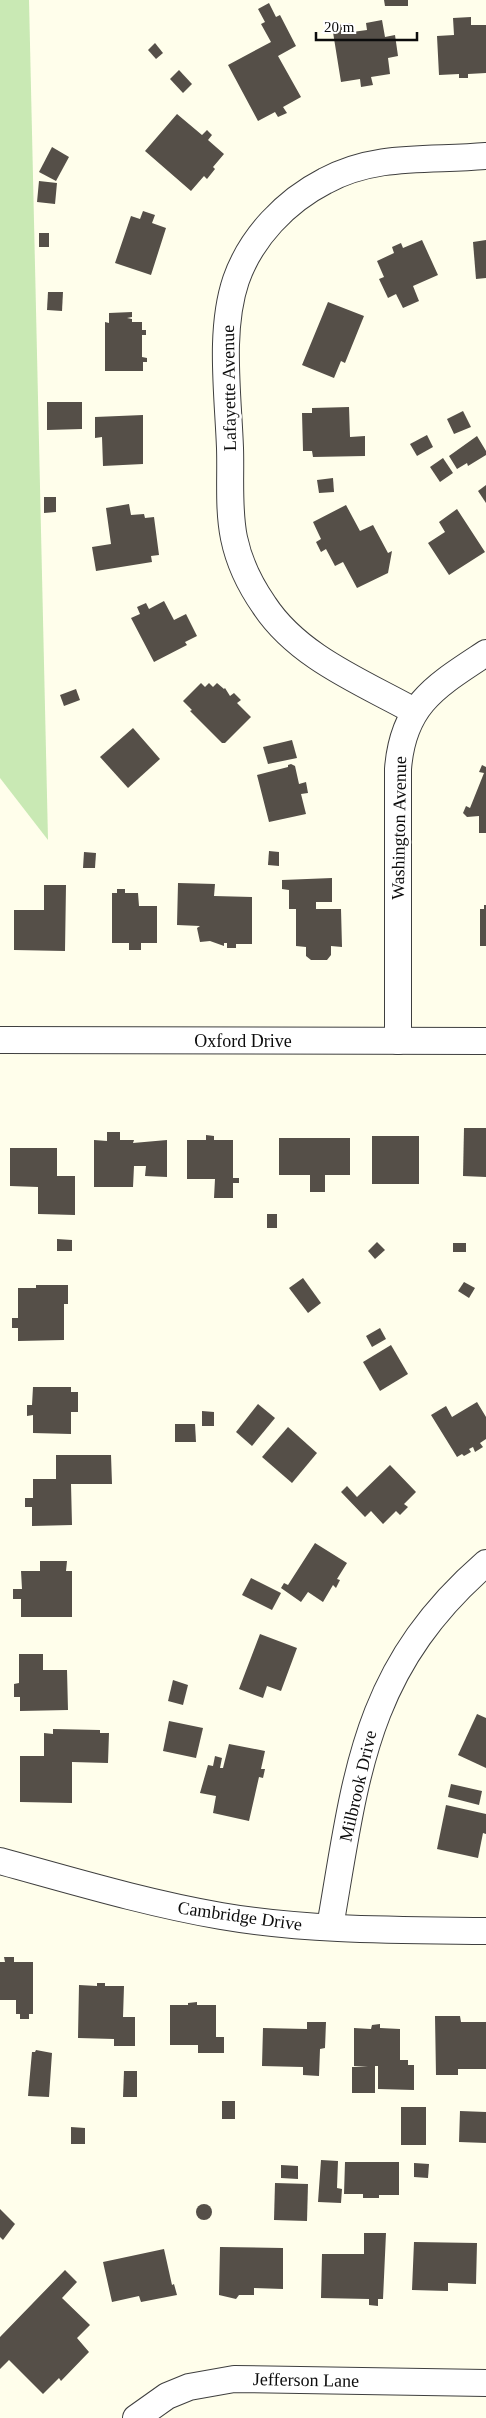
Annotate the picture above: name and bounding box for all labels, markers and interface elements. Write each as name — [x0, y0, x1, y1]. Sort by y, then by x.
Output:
scale bar — [316, 10, 417, 42]
text: 20 m — [324, 19, 355, 35]
street label: Lafayette Avenue — [218, 325, 240, 451]
street label: Washington Avenue — [388, 756, 410, 900]
street label: Oxford Drive — [194, 1031, 292, 1051]
street label: Milbrook Drive — [335, 1728, 381, 1844]
street label: Cambridge Drive — [176, 1897, 304, 1935]
street label: Jefferson Lane — [253, 2369, 359, 2391]

